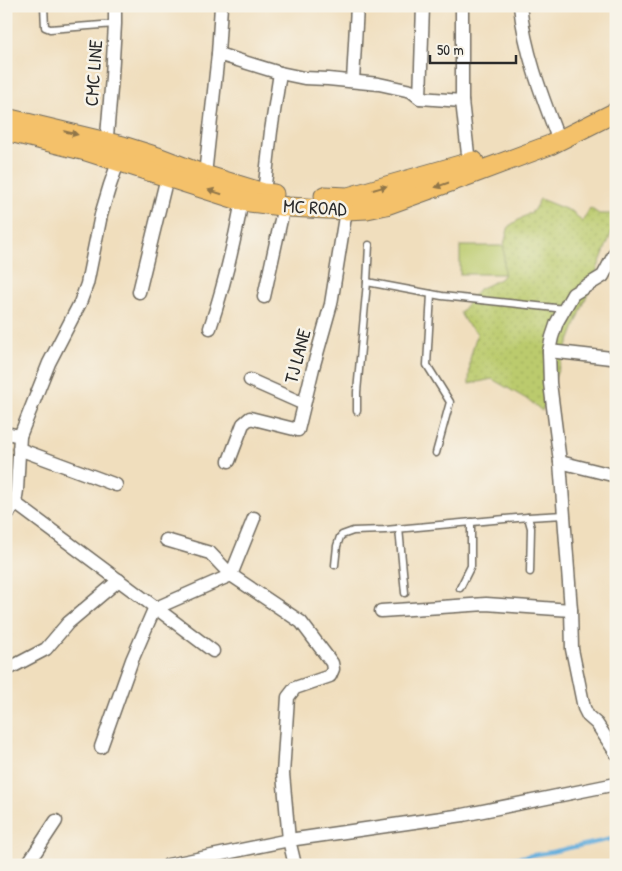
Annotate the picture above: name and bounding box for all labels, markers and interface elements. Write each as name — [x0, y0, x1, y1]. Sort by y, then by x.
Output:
scale bar — [430, 32, 516, 64]
street label: CMC LINE — [78, 38, 108, 107]
text: 50 m — [437, 39, 464, 60]
one-way arrow — [63, 129, 78, 137]
one-way arrow — [434, 181, 449, 189]
one-way arrow — [373, 183, 388, 191]
one-way arrow — [207, 188, 222, 196]
street label: MC ROAD — [283, 192, 347, 222]
street label: TJ LANE — [277, 325, 317, 386]

